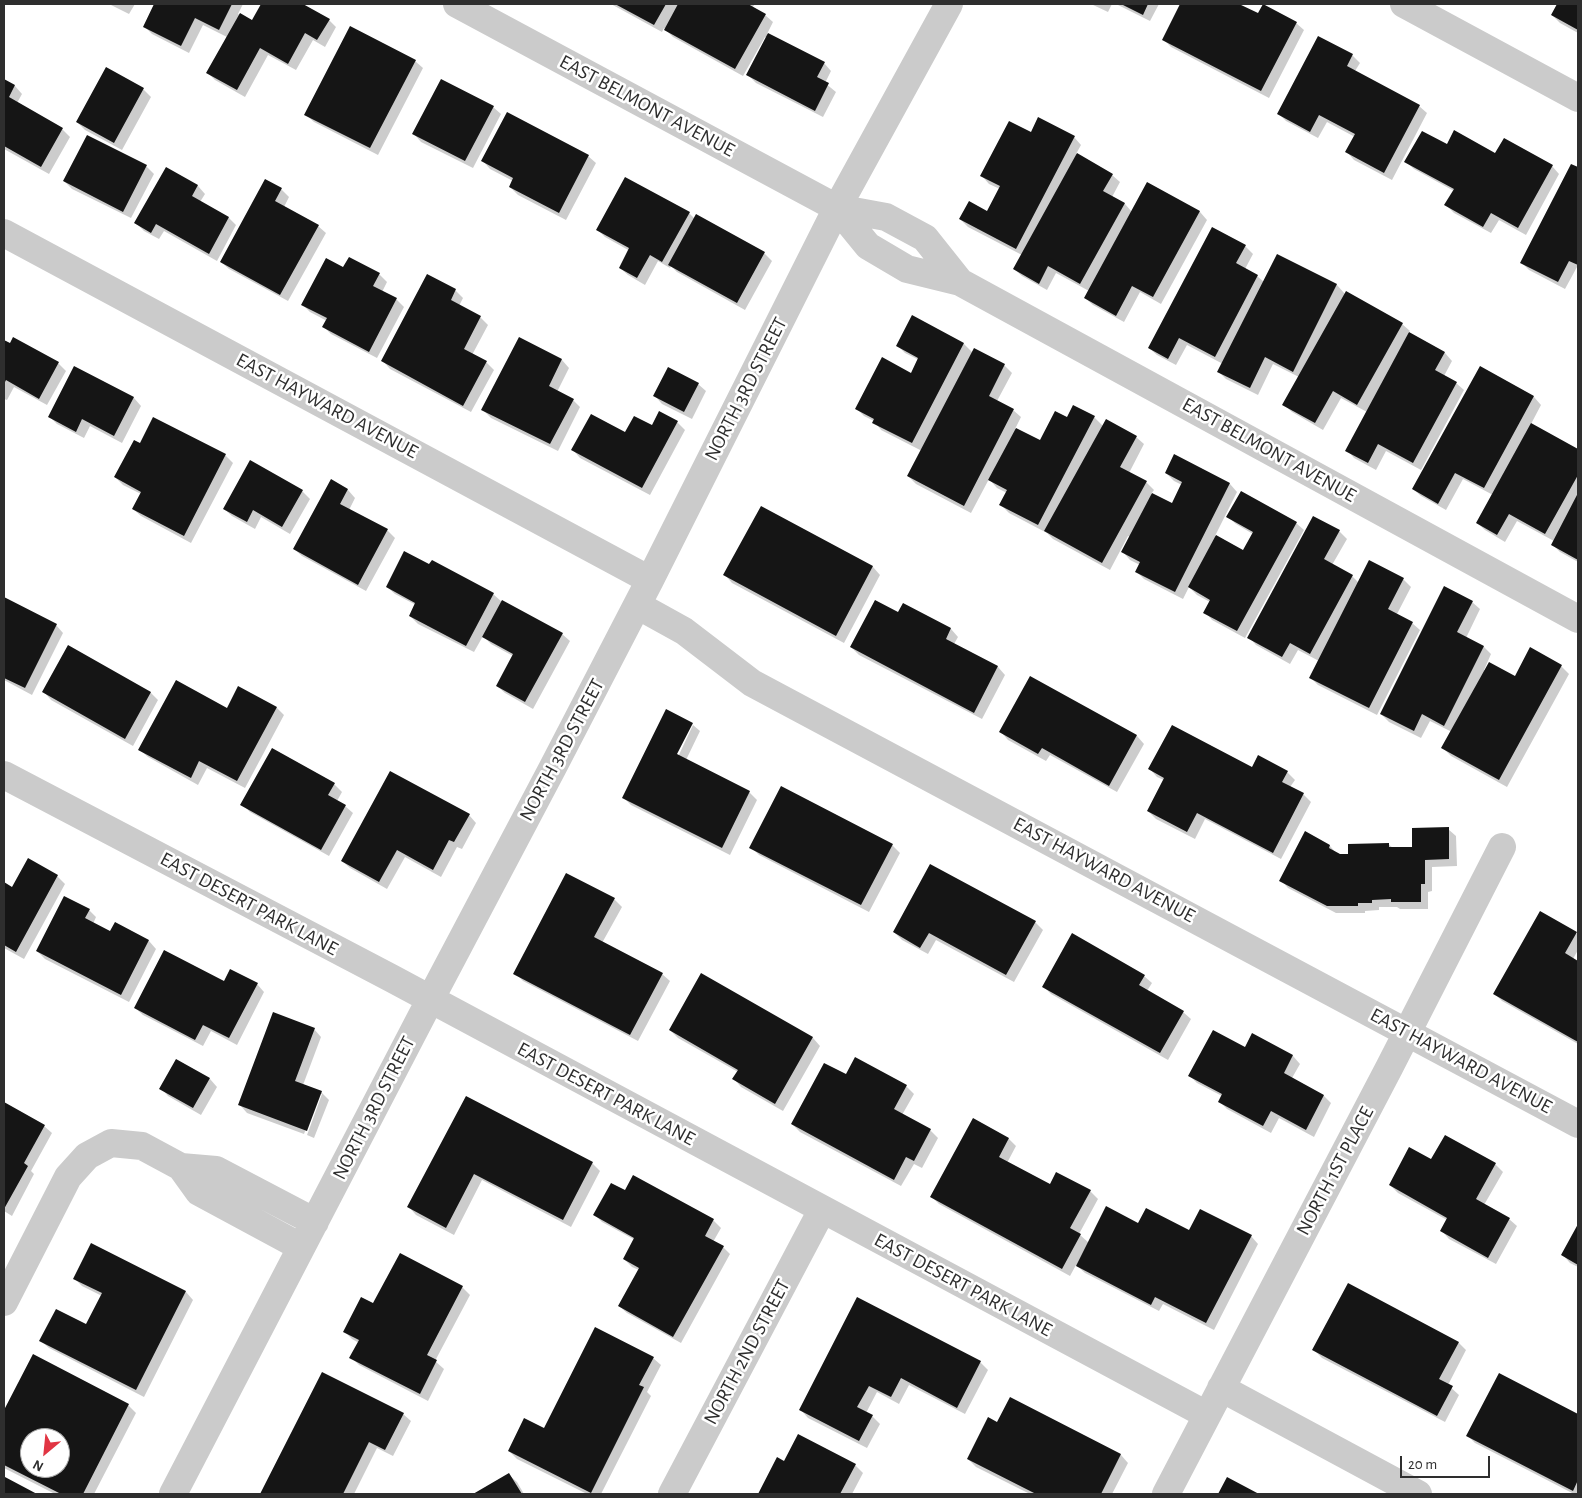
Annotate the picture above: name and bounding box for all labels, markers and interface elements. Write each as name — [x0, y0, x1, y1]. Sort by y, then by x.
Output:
street label: EAST BELMONT AVENUE — [555, 50, 739, 162]
street label: NORTH 3RD STREET — [699, 313, 793, 465]
street label: EAST HAYWARD AVENUE — [232, 348, 422, 464]
street label: EAST BELMONT AVENUE — [1178, 392, 1360, 508]
street label: NORTH 3RD STREET — [514, 675, 610, 825]
street label: EAST HAYWARD AVENUE — [1009, 812, 1199, 928]
street label: EAST DESERT PARK LANE — [156, 847, 342, 961]
street label: EAST HAYWARD AVENUE — [1366, 1003, 1556, 1119]
street label: NORTH 3RD STREET — [327, 1032, 421, 1184]
street label: EAST DESERT PARK LANE — [513, 1037, 699, 1151]
street label: NORTH 1ST PLACE — [1291, 1103, 1379, 1239]
street label: EAST DESERT PARK LANE — [870, 1228, 1056, 1342]
street label: NORTH 2ND STREET — [699, 1275, 795, 1429]
north arrow — [20, 1428, 70, 1478]
scale bar — [1402, 1446, 1492, 1478]
text: N — [31, 1457, 46, 1474]
text: 20 m — [1408, 1457, 1437, 1472]

